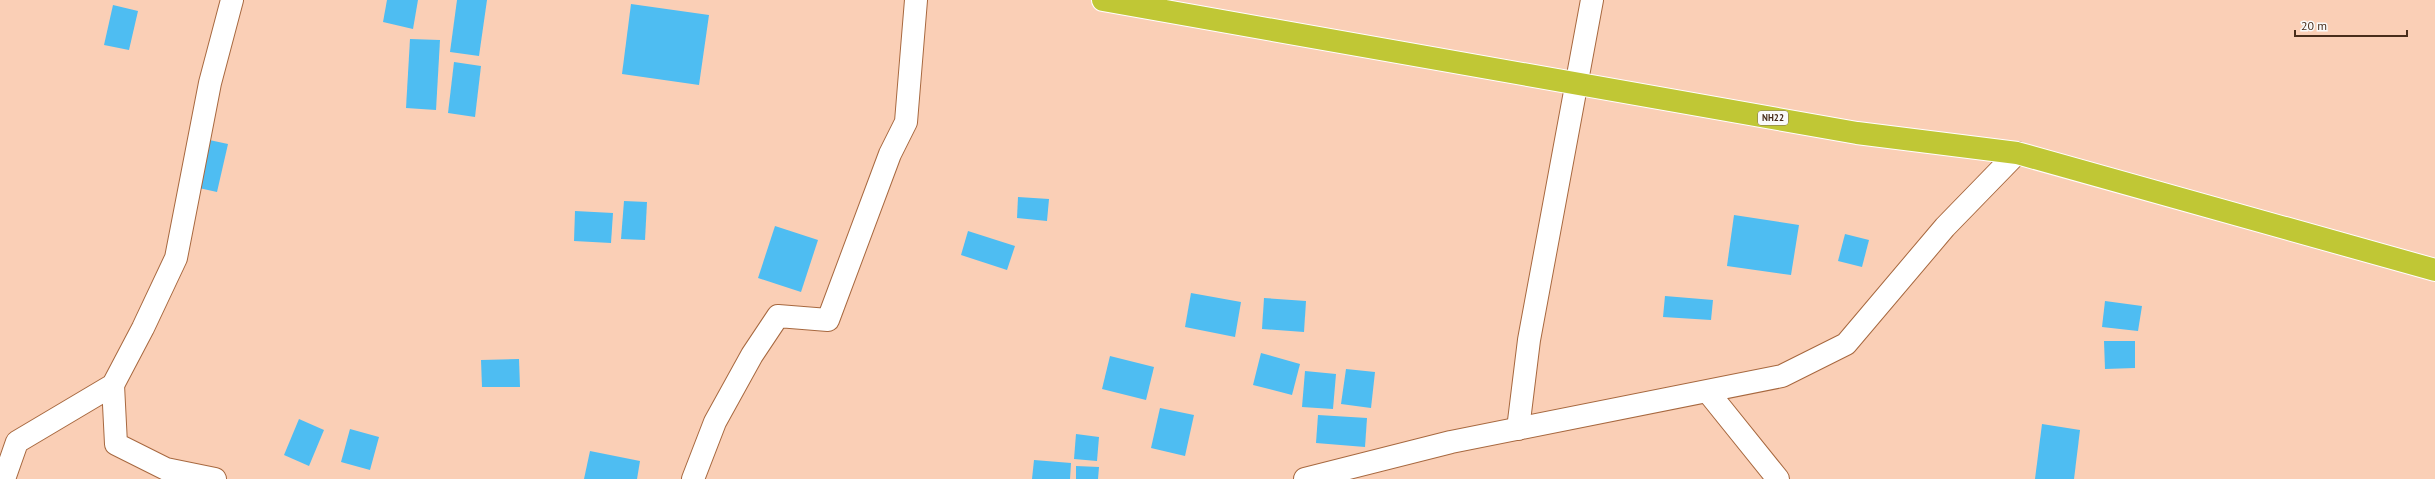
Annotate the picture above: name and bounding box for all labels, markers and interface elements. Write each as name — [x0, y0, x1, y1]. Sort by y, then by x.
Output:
scale bar — [2295, 12, 2407, 38]
text: 20 m — [2301, 18, 2327, 33]
road number: NH22 — [1758, 111, 1788, 125]

